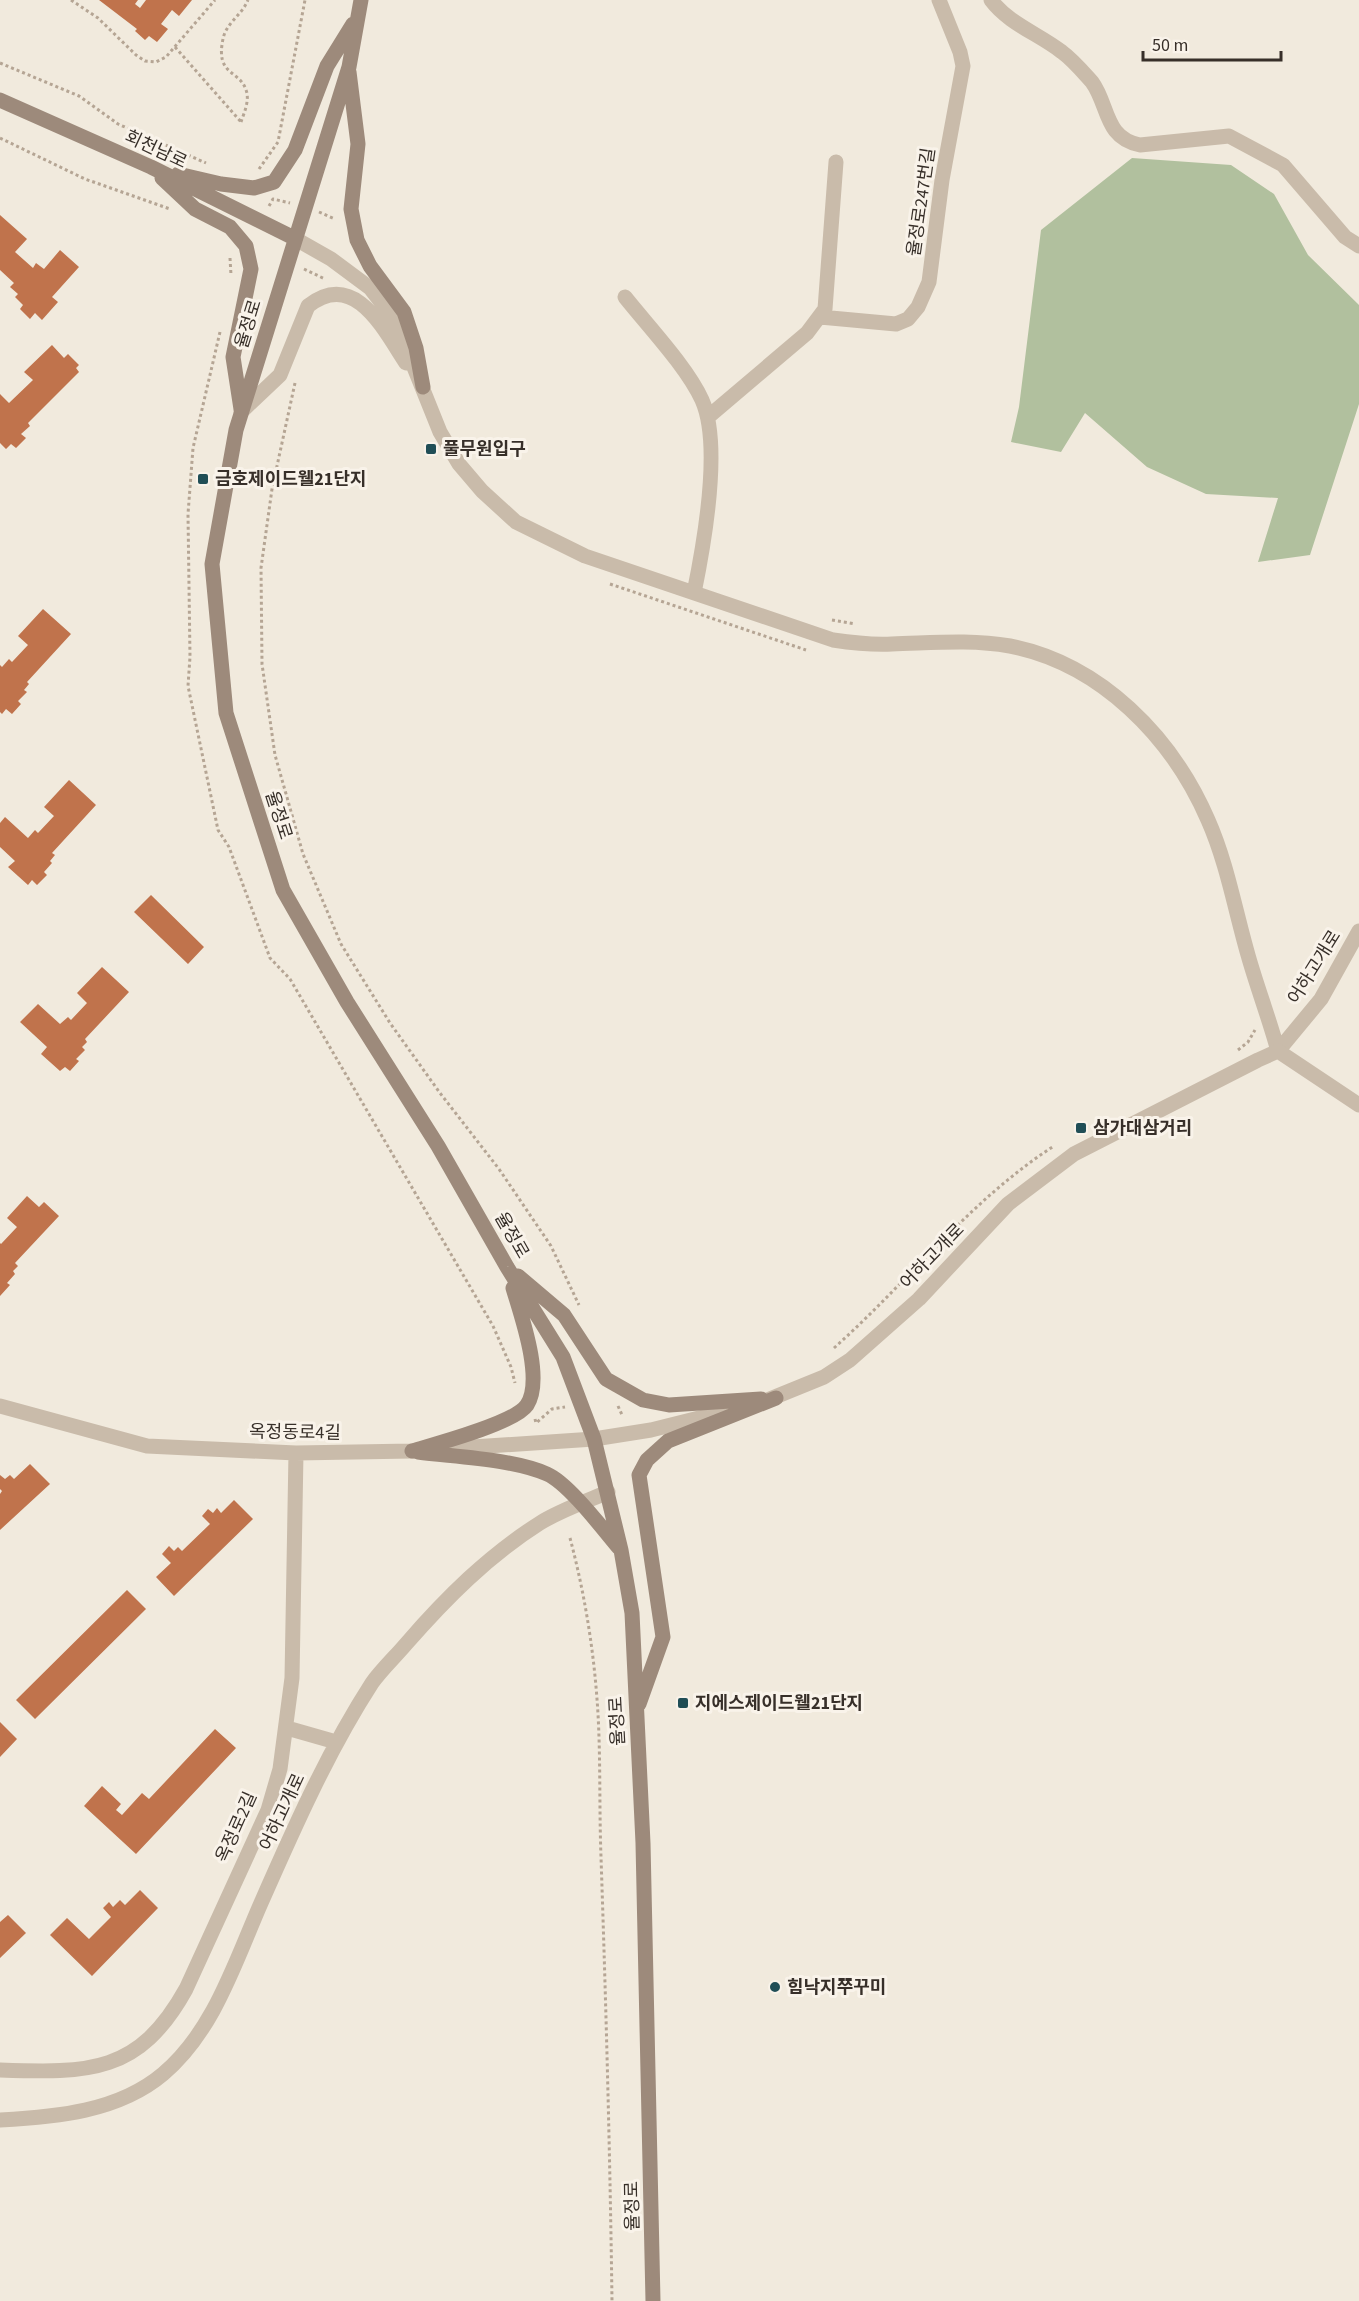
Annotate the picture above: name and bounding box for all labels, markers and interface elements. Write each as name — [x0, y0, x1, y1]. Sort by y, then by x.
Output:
scale bar — [1143, 24, 1281, 62]
text: 50 m — [1152, 33, 1188, 58]
street label: 회천남로 — [120, 124, 191, 175]
street label: 율정로247번길 — [901, 146, 942, 258]
street label: 율정로 — [229, 297, 268, 352]
place label: 풀무원입구 — [443, 437, 526, 462]
marker: 풀무원입구 — [424, 442, 438, 456]
place label: 금호제이드웰21단지 — [215, 467, 367, 492]
marker: 금호제이드웰21단지 — [196, 472, 210, 486]
street label: 율정로 — [259, 788, 298, 843]
street label: 어하고개로 — [1282, 926, 1347, 1009]
place label: 삼가대삼거리 — [1093, 1116, 1192, 1141]
marker: 삼가대삼거리 — [1074, 1121, 1088, 1135]
street label: 율정로 — [488, 1207, 535, 1263]
street label: 어하고개로 — [895, 1218, 970, 1295]
street label: 옥정동로4길 — [249, 1419, 341, 1446]
place label: 지에스제이드웰21단지 — [695, 1691, 863, 1716]
street label: 율정로 — [604, 1696, 631, 1746]
marker: 지에스제이드웰21단지 — [676, 1696, 690, 1710]
street label: 어하고개로 — [254, 1769, 311, 1855]
street label: 옥정로2길 — [210, 1788, 263, 1867]
place label: 힘낙지쭈꾸미 — [787, 1975, 886, 2000]
marker: 힘낙지쭈꾸미 — [768, 1980, 782, 1994]
street label: 율정로 — [620, 2181, 645, 2231]

